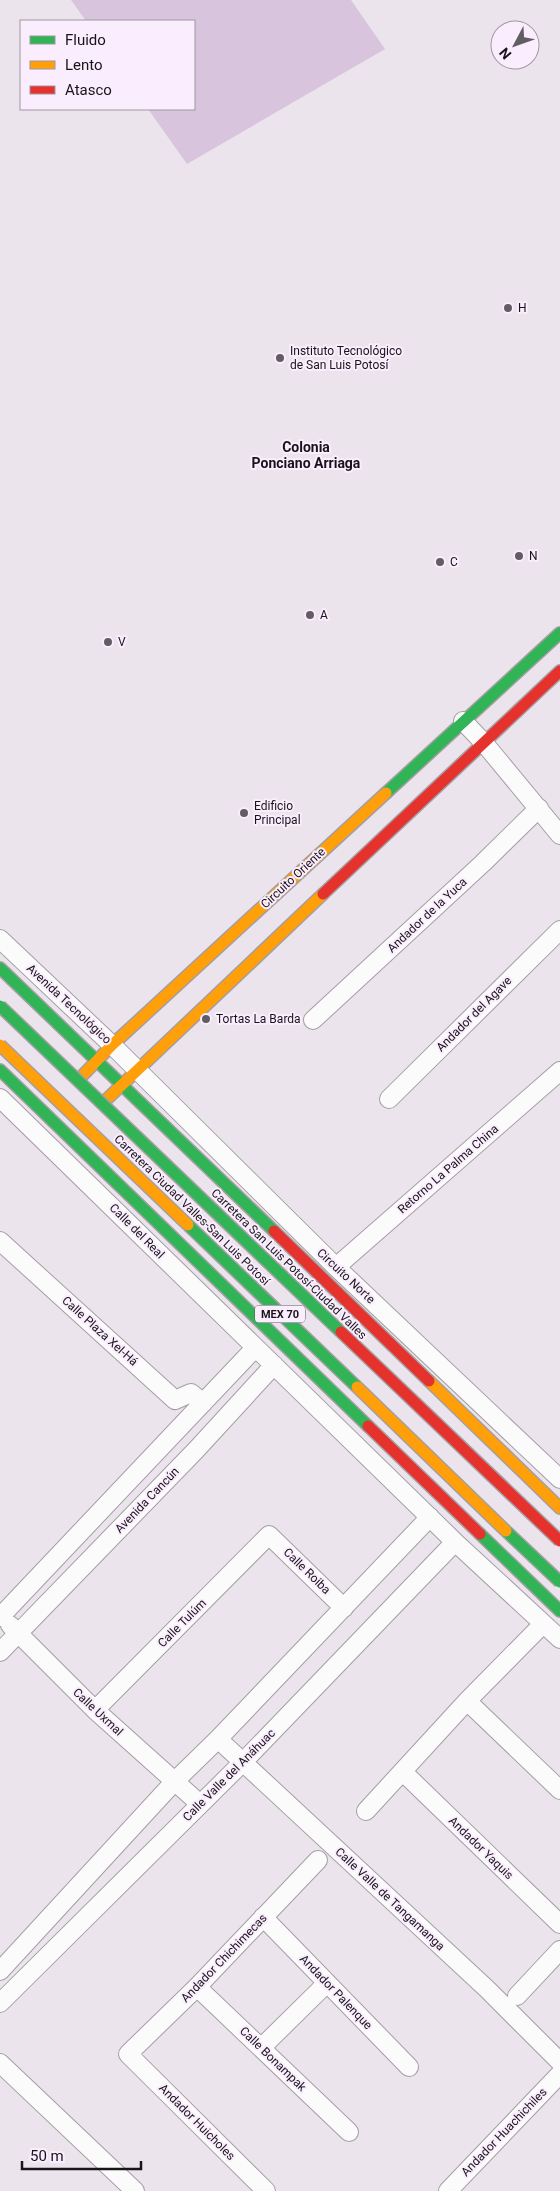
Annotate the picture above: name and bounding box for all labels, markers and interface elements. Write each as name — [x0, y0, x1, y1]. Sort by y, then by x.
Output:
legend — [20, 20, 195, 110]
north arrow — [490, 20, 540, 70]
text: Fluido — [65, 31, 106, 49]
text: N — [496, 45, 514, 63]
text: Lento — [65, 56, 103, 74]
text: Atasco — [65, 81, 112, 99]
place label: H — [518, 301, 527, 315]
marker: H — [502, 302, 514, 314]
place label: Instituto Tecnológico de San Luis Potosí — [290, 344, 402, 372]
marker: Instituto Tecnológico de San Luis Potosí — [274, 352, 286, 364]
district label: Colonia Ponciano Arriaga — [252, 439, 361, 471]
place label: N — [529, 549, 538, 563]
marker: N — [513, 550, 525, 562]
place label: C — [450, 555, 458, 569]
marker: C — [434, 556, 446, 568]
place label: A — [320, 608, 328, 622]
marker: A — [304, 609, 316, 621]
place label: V — [118, 635, 126, 649]
marker: V — [102, 636, 114, 648]
place label: Edificio Principal — [254, 799, 301, 827]
marker: Edificio Principal — [238, 807, 250, 819]
street label: Circuito Oriente — [258, 845, 328, 911]
street label: Andador de la Yuca — [384, 875, 470, 955]
street label: Avenida Tecnológico — [24, 961, 114, 1047]
street label: Andador del Agave — [434, 974, 514, 1054]
place label: Tortas La Barda — [216, 1012, 301, 1026]
marker: Tortas La Barda — [200, 1013, 212, 1025]
street label: Retorno La Palma China — [395, 1122, 501, 1216]
street label: Carretera Ciudad Valles-San Luis Potosí — [111, 1132, 273, 1289]
street label: Carretera San Luis Potosí-Ciudad Valles — [208, 1186, 370, 1342]
street label: Calle del Real — [107, 1201, 167, 1261]
street label: Circuito Norte — [314, 1246, 378, 1306]
street label: Calle Plaza Xel-Há — [59, 1293, 141, 1369]
road number: MEX 70 — [255, 1306, 305, 1322]
street label: Avenida Cancún — [112, 1464, 182, 1536]
street label: Calle Roiba — [281, 1545, 333, 1597]
street label: Calle Tulúm — [155, 1596, 209, 1650]
street label: Calle Uxmal — [70, 1685, 126, 1739]
street label: Calle Valle del Anáhuac — [180, 1726, 278, 1824]
street label: Andador Yaquis — [446, 1814, 516, 1882]
street label: Calle Valle de Tangamanga — [332, 1845, 448, 1953]
street label: Andador Chichimecas — [178, 1911, 270, 2005]
street label: Andador Palenque — [297, 1952, 375, 2032]
street label: Calle Bonampak — [237, 2024, 310, 2095]
street label: Andador Huicholes — [156, 2081, 238, 2163]
street label: Andador Huachichiles — [458, 2085, 550, 2179]
scale bar — [22, 2138, 141, 2170]
text: 50 m — [30, 2147, 64, 2165]

